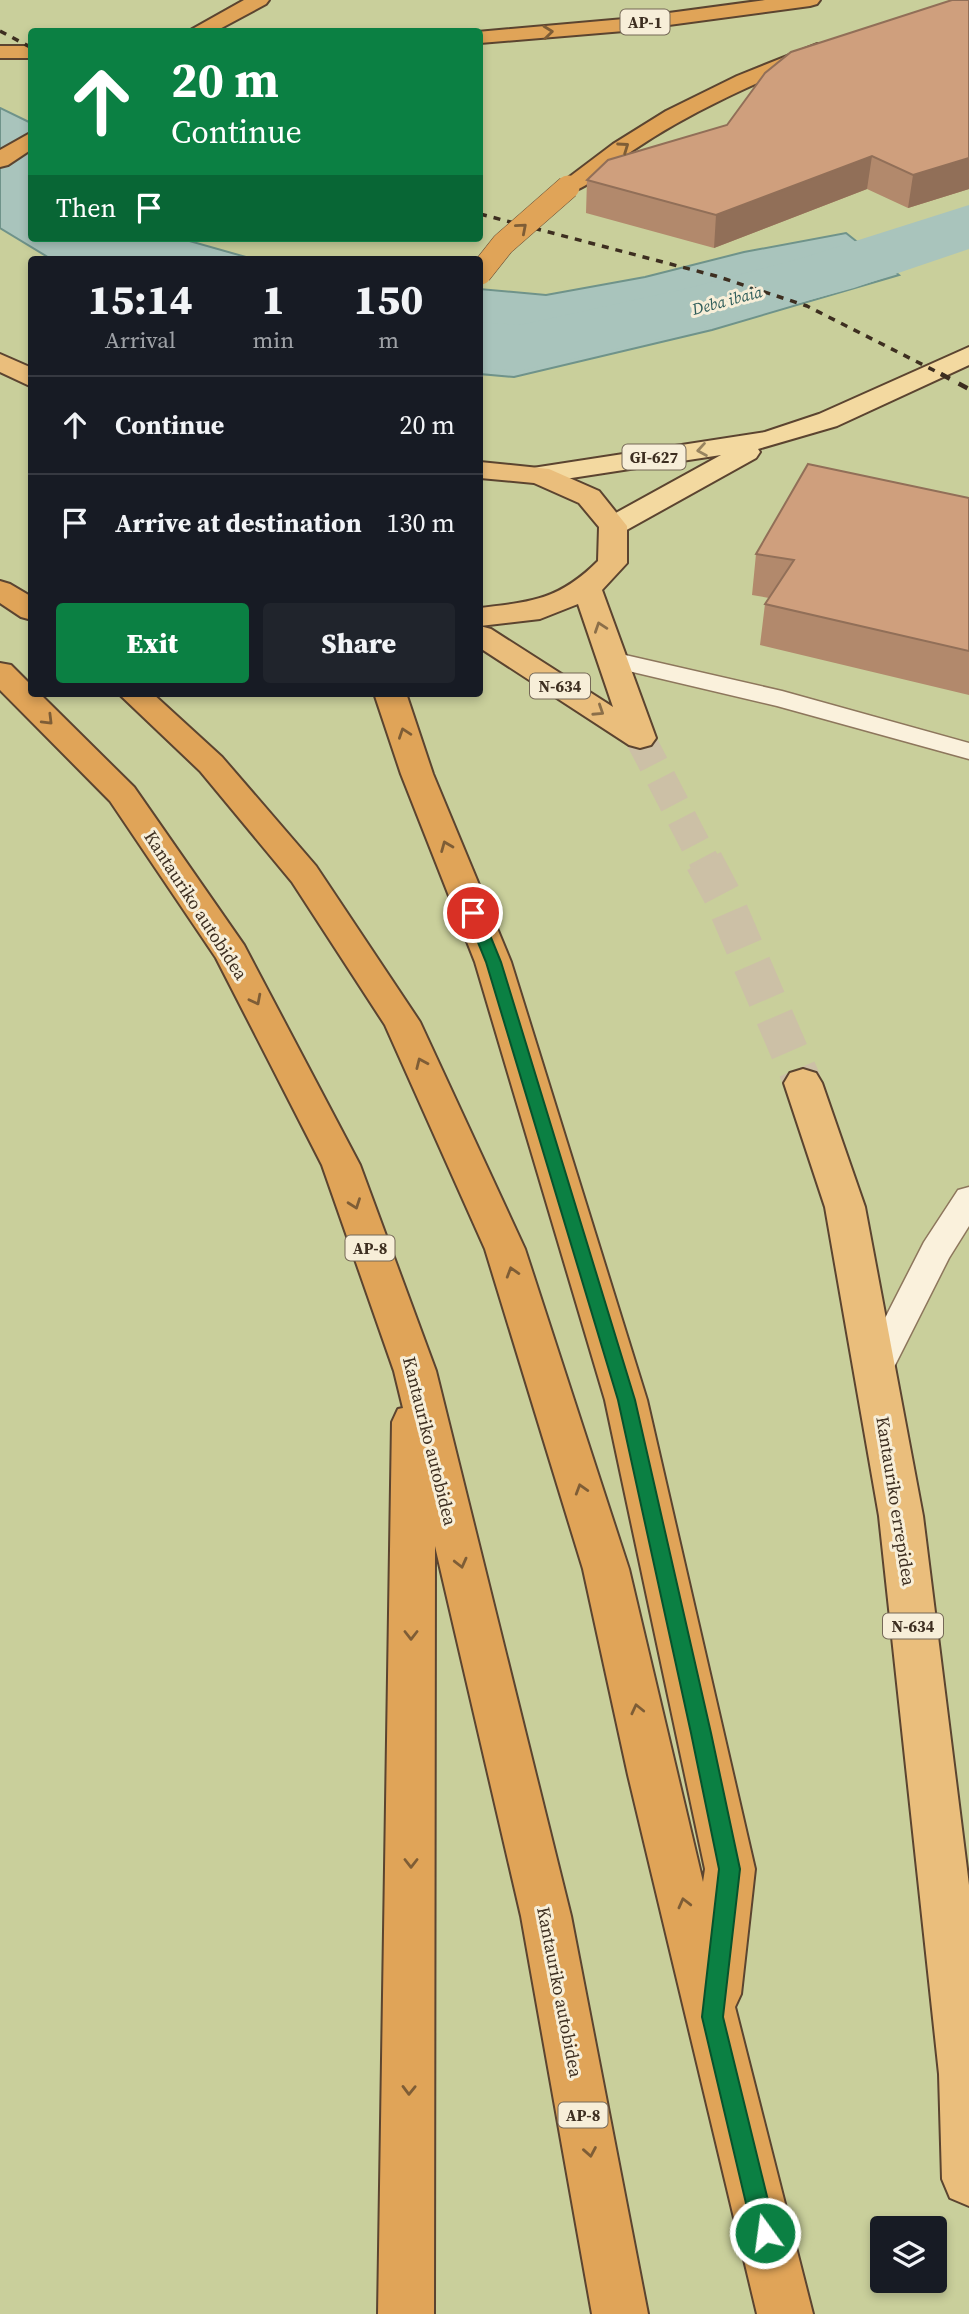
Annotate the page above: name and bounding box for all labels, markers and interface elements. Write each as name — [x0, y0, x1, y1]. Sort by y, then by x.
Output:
road number: AP-1 — [620, 10, 670, 34]
one-way arrow — [542, 25, 553, 40]
text: 20 m — [171, 46, 279, 113]
icon: ahead — [56, 56, 147, 147]
text: Continue — [171, 110, 302, 154]
one-way arrow — [616, 143, 629, 155]
icon: arrive — [130, 189, 168, 227]
text: Then — [56, 190, 116, 226]
one-way arrow — [514, 224, 527, 236]
text: 15:14 — [88, 270, 193, 328]
text: 1 — [262, 270, 285, 328]
text: 150 — [354, 270, 423, 328]
water label: Deba ibaia — [688, 280, 765, 320]
text: Arrival — [105, 324, 176, 356]
text: min — [253, 324, 294, 356]
text: m — [378, 324, 399, 356]
icon: ahead — [56, 406, 94, 444]
text: Continue — [115, 407, 224, 443]
text: 20 m — [400, 407, 455, 443]
one-way arrow — [696, 442, 708, 457]
road number: GI-627 — [622, 445, 686, 470]
icon: arrive — [56, 504, 94, 542]
text: Arrive at destination — [115, 505, 362, 541]
text: 130 m — [387, 505, 455, 541]
button: Exit — [56, 603, 249, 683]
button: Share — [263, 603, 455, 683]
one-way arrow — [594, 622, 608, 634]
road number: N-634 — [530, 674, 590, 698]
one-way arrow — [591, 703, 604, 716]
one-way arrow — [40, 712, 53, 725]
one-way arrow — [397, 728, 412, 740]
street label: Kantauriko autobidea — [138, 826, 254, 985]
one-way arrow — [441, 840, 455, 852]
pin — [443, 883, 503, 943]
icon: arrive — [454, 894, 492, 932]
one-way arrow — [247, 993, 261, 1005]
one-way arrow — [415, 1058, 429, 1071]
one-way arrow — [347, 1198, 361, 1210]
road number: AP-8 — [346, 1236, 394, 1260]
one-way arrow — [506, 1266, 521, 1278]
street label: Kantauriko autobidea — [397, 1354, 463, 1529]
street label: Kantauriko errepidea — [870, 1414, 922, 1588]
one-way arrow — [574, 1483, 589, 1495]
one-way arrow — [453, 1557, 467, 1569]
road number: N-634 — [883, 1614, 943, 1638]
one-way arrow — [403, 1630, 419, 1641]
one-way arrow — [631, 1703, 646, 1715]
one-way arrow — [403, 1858, 419, 1868]
one-way arrow — [678, 1897, 692, 1909]
street label: Kantauriko autobidea — [531, 1905, 589, 2080]
one-way arrow — [401, 2085, 417, 2096]
road number: AP-8 — [558, 2102, 608, 2128]
one-way arrow — [582, 2146, 597, 2158]
position arrow — [728, 2196, 802, 2270]
map controls — [870, 2216, 947, 2293]
button: layers — [870, 2216, 947, 2293]

